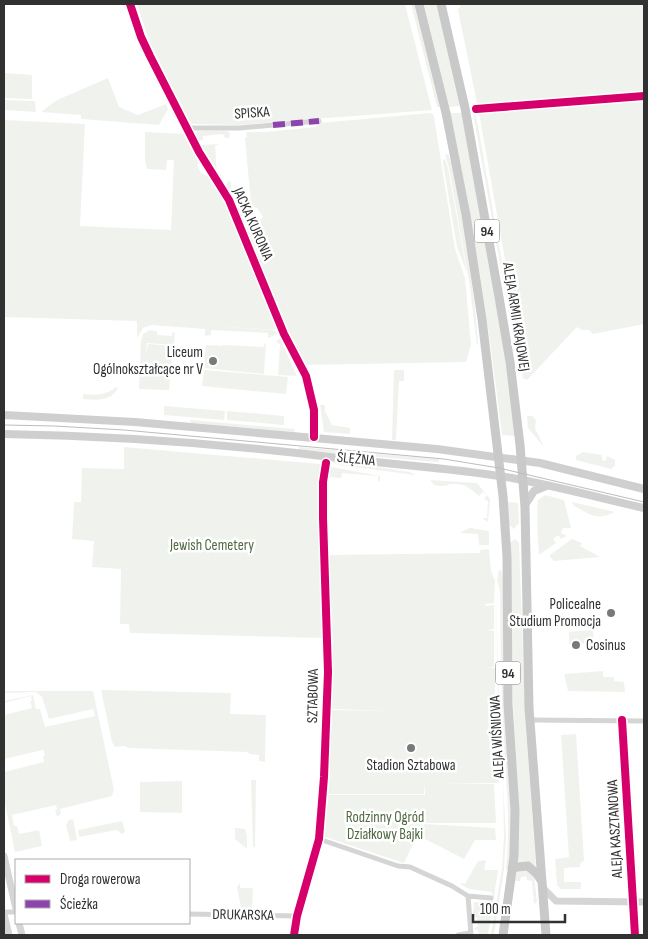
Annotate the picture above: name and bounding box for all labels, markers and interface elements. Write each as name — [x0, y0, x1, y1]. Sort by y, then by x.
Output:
street label: SPISKA — [234, 102, 271, 124]
street label: JACKA KURONIA — [228, 184, 278, 264]
road number: 94 — [474, 220, 500, 242]
street label: ALEJA ARMII KRAJOWEJ — [498, 260, 534, 373]
place label: Liceum Ogólnokształcące nr V — [93, 343, 203, 379]
marker: Liceum Ogólnokształcące nr V — [207, 355, 219, 367]
street label: ŚLĘŻNA — [336, 448, 377, 471]
park label: Jewish Cemetery — [169, 536, 254, 555]
place label: Policealne Studium Promocja — [509, 595, 601, 631]
marker: Policealne Studium Promocja — [605, 607, 617, 619]
place label: Cosinus — [586, 636, 626, 655]
marker: Cosinus — [570, 639, 582, 651]
road number: 94 — [496, 661, 520, 684]
street label: SZTABOWA — [303, 668, 323, 723]
street label: ALEJA WIŚNIOWA — [485, 694, 509, 780]
marker: Stadion Sztabowa — [405, 742, 417, 754]
place label: Stadion Sztabowa — [366, 756, 456, 775]
street label: ALEJA KASZTANOWA — [603, 779, 627, 880]
park label: Rodzinny Ogród Działkowy Bajki — [346, 808, 424, 844]
legend — [15, 859, 190, 924]
text: Droga rowerowa — [60, 870, 141, 889]
scale bar — [473, 892, 566, 924]
text: Ścieżka — [60, 895, 98, 914]
text: 100 m — [480, 900, 511, 919]
street label: DRUKARSKA — [212, 905, 274, 925]

